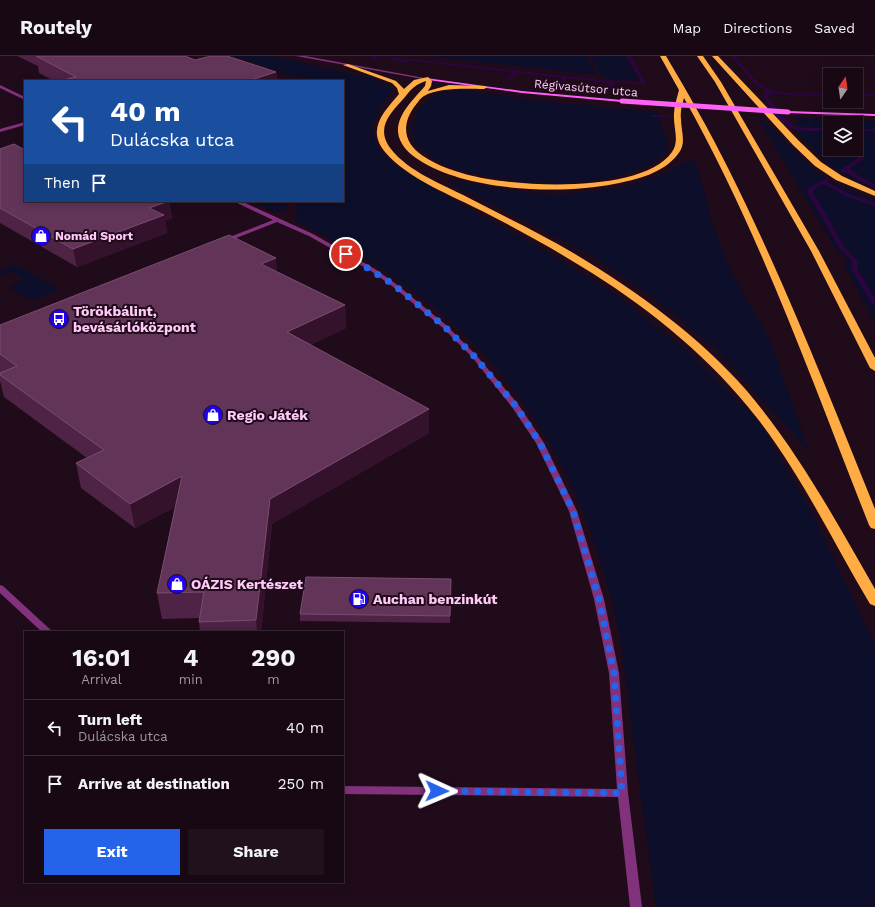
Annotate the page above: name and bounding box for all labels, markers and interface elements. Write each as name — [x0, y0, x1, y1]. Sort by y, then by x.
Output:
text: Routely — [20, 16, 92, 39]
text: Map — [673, 20, 701, 36]
text: Directions — [723, 20, 792, 36]
text: Saved — [814, 20, 855, 36]
north arrow — [823, 68, 863, 108]
map controls — [823, 68, 863, 156]
street label: Régivasútsor utca — [534, 76, 639, 100]
text: 40 m — [110, 95, 180, 128]
icon: left — [44, 96, 96, 148]
button: layers — [823, 116, 863, 156]
text: Dulácska utca — [110, 129, 234, 150]
icon: arrive — [88, 172, 110, 194]
text: Then — [44, 174, 80, 192]
shop icon: Nomád Sport — [30, 225, 52, 247]
place label: Nomád Sport — [55, 229, 134, 243]
pin — [329, 237, 363, 271]
icon: arrive — [335, 243, 357, 265]
place label: Törökbálint, bevásárlóközpont — [73, 303, 196, 335]
bus stop icon: Törökbálint, bevásárlóközpont — [48, 308, 70, 330]
shop icon: Regio Játék — [202, 404, 224, 426]
place label: Regio Játék — [227, 407, 308, 423]
shop icon: OÁZIS Kertészet — [166, 573, 188, 595]
place label: OÁZIS Kertészet — [191, 576, 303, 592]
fuel station icon: Auchan benzinkút — [348, 588, 370, 610]
place label: Auchan benzinkút — [373, 591, 497, 607]
text: 16:01 — [72, 644, 131, 672]
text: 4 — [183, 644, 199, 672]
text: 290 — [251, 644, 296, 672]
text: Arrival — [81, 672, 122, 687]
text: min — [179, 672, 203, 687]
text: m — [267, 672, 280, 687]
text: Turn left — [78, 711, 142, 729]
icon: left — [44, 717, 66, 739]
text: 40 m — [286, 719, 324, 737]
text: Dulácska utca — [78, 729, 168, 744]
position arrow — [416, 770, 458, 812]
icon: arrive — [44, 773, 66, 795]
text: Arrive at destination — [78, 775, 230, 793]
text: 250 m — [278, 775, 324, 793]
button: Exit — [44, 829, 180, 875]
button: Share — [188, 829, 324, 875]

